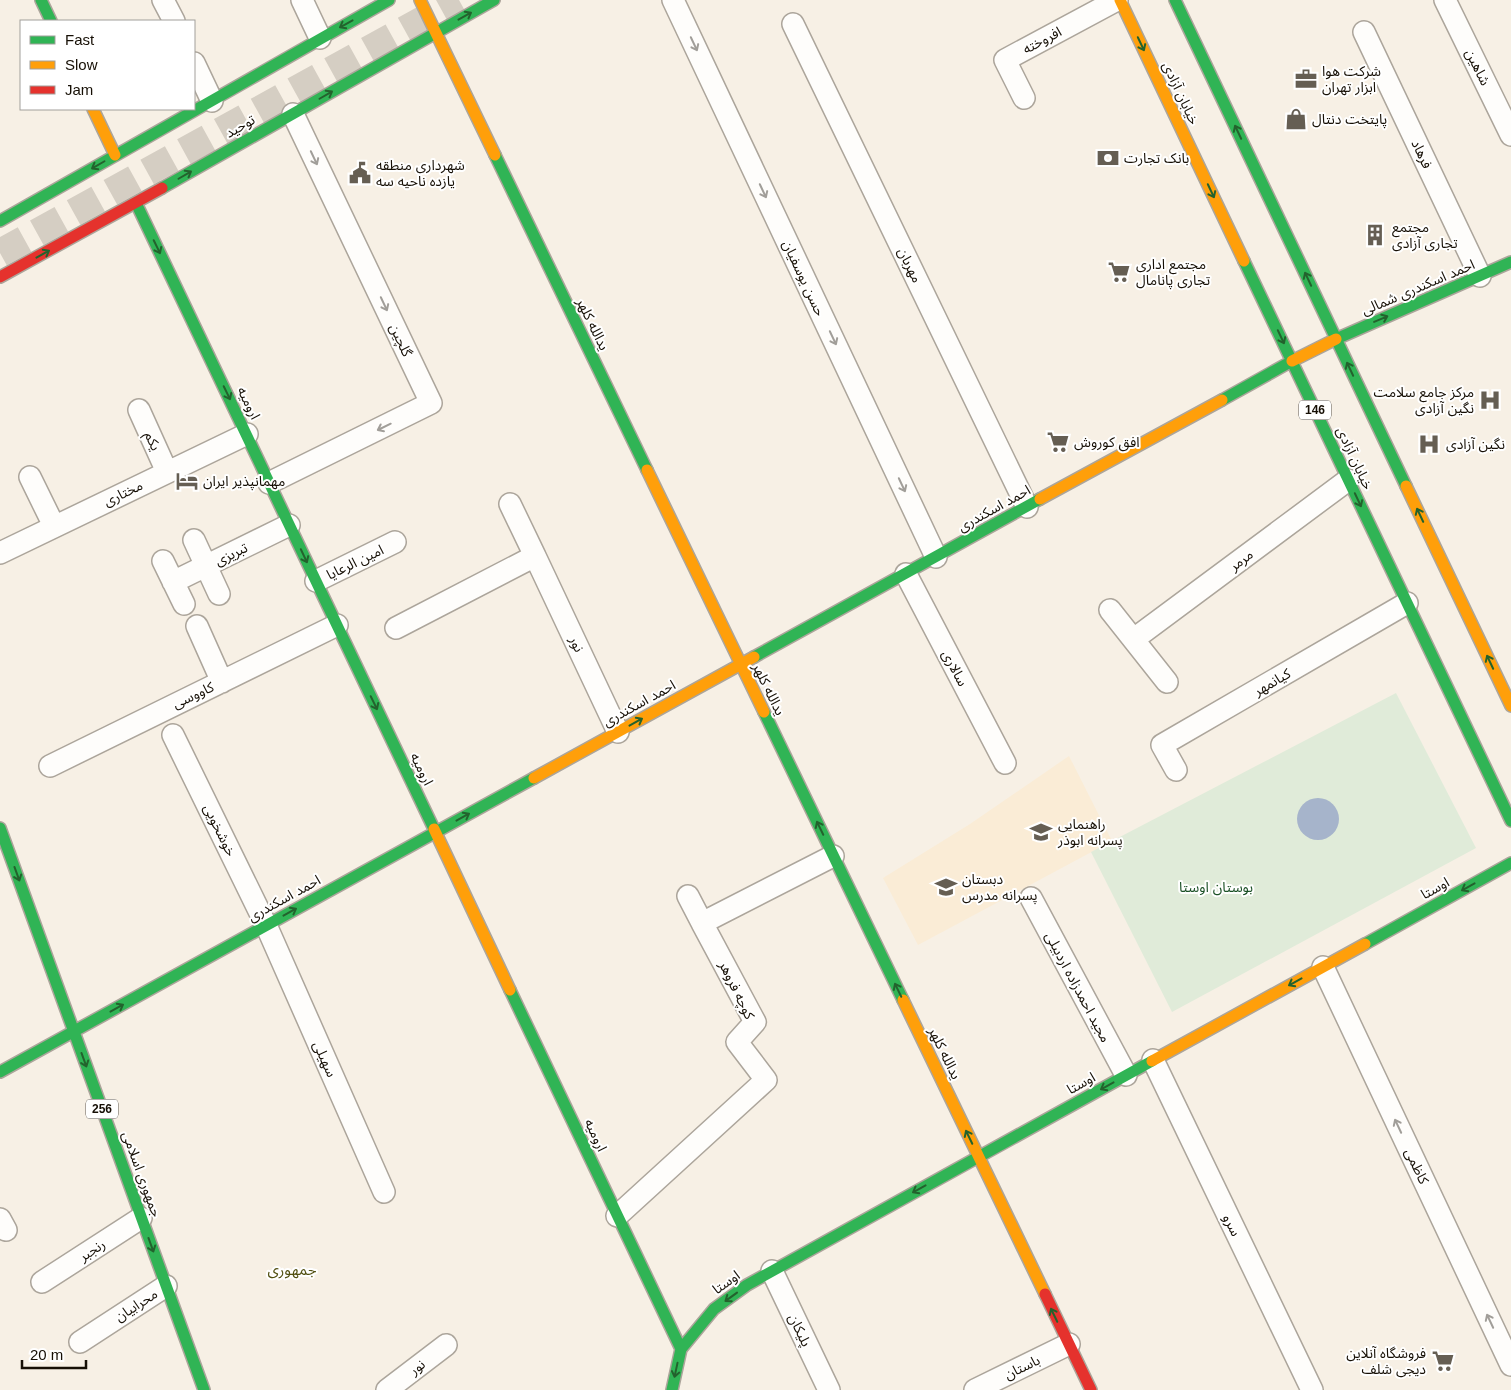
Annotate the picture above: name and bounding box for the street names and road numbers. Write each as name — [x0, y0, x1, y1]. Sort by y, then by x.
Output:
street label: افروخته — [1020, 23, 1065, 58]
street label: شاهین — [1461, 46, 1494, 88]
street label: خیابان آزادی — [1159, 59, 1203, 127]
street label: توحید — [222, 111, 258, 142]
street label: فرهاد — [1407, 137, 1436, 171]
street label: حسن یوسفیان — [779, 238, 829, 319]
street label: مهربان — [894, 245, 925, 286]
street label: احمد اسکندری شمالی — [1359, 256, 1477, 319]
street label: یدالله کلهر — [572, 294, 612, 353]
street label: گلچین — [385, 321, 416, 360]
street label: ارومیه — [233, 384, 264, 422]
road number: 146 — [1299, 400, 1331, 420]
street label: خیابان آزادی — [1333, 424, 1377, 492]
street label: یکم — [139, 429, 164, 454]
street label: مختاری — [101, 477, 146, 510]
street label: احمد اسکندری — [955, 481, 1034, 535]
street label: تبریزی — [212, 539, 250, 570]
street label: امین الرعایا — [324, 541, 387, 584]
street label: مرمر — [1225, 546, 1256, 575]
street label: نور — [565, 633, 588, 655]
street label: سالاری — [938, 647, 971, 689]
street label: یدالله کلهر — [748, 659, 788, 718]
street label: کیانمهر — [1250, 665, 1294, 700]
street label: احمد اسکندری — [600, 676, 679, 730]
street label: کاووسی — [170, 678, 217, 712]
street label: ارومیه — [406, 750, 437, 788]
street label: خوشخویی — [200, 801, 239, 859]
street label: احمد اسکندری — [245, 871, 324, 925]
street label: اوستا — [1418, 874, 1452, 903]
street label: مجید احمدزاده اردبیلی — [1041, 929, 1114, 1045]
street label: کوچه فروهر — [714, 957, 758, 1023]
street label: یدالله کلهر — [924, 1023, 964, 1082]
street label: سهیلی — [309, 1038, 340, 1080]
street label: اوستا — [1064, 1069, 1098, 1098]
road number: 256 — [86, 1100, 118, 1118]
street label: ارومیه — [581, 1116, 610, 1154]
street label: جمهوری اسلامی — [118, 1129, 165, 1219]
street label: کاظمی — [1401, 1146, 1432, 1187]
street label: سرو — [1219, 1211, 1244, 1239]
street label: رنجبر — [75, 1236, 109, 1266]
street label: اوستا — [709, 1267, 743, 1298]
street label: محرابیان — [112, 1285, 161, 1325]
street label: پلیکان — [783, 1311, 815, 1350]
street label: باستان — [1002, 1351, 1043, 1383]
street label: نور — [405, 1356, 429, 1379]

